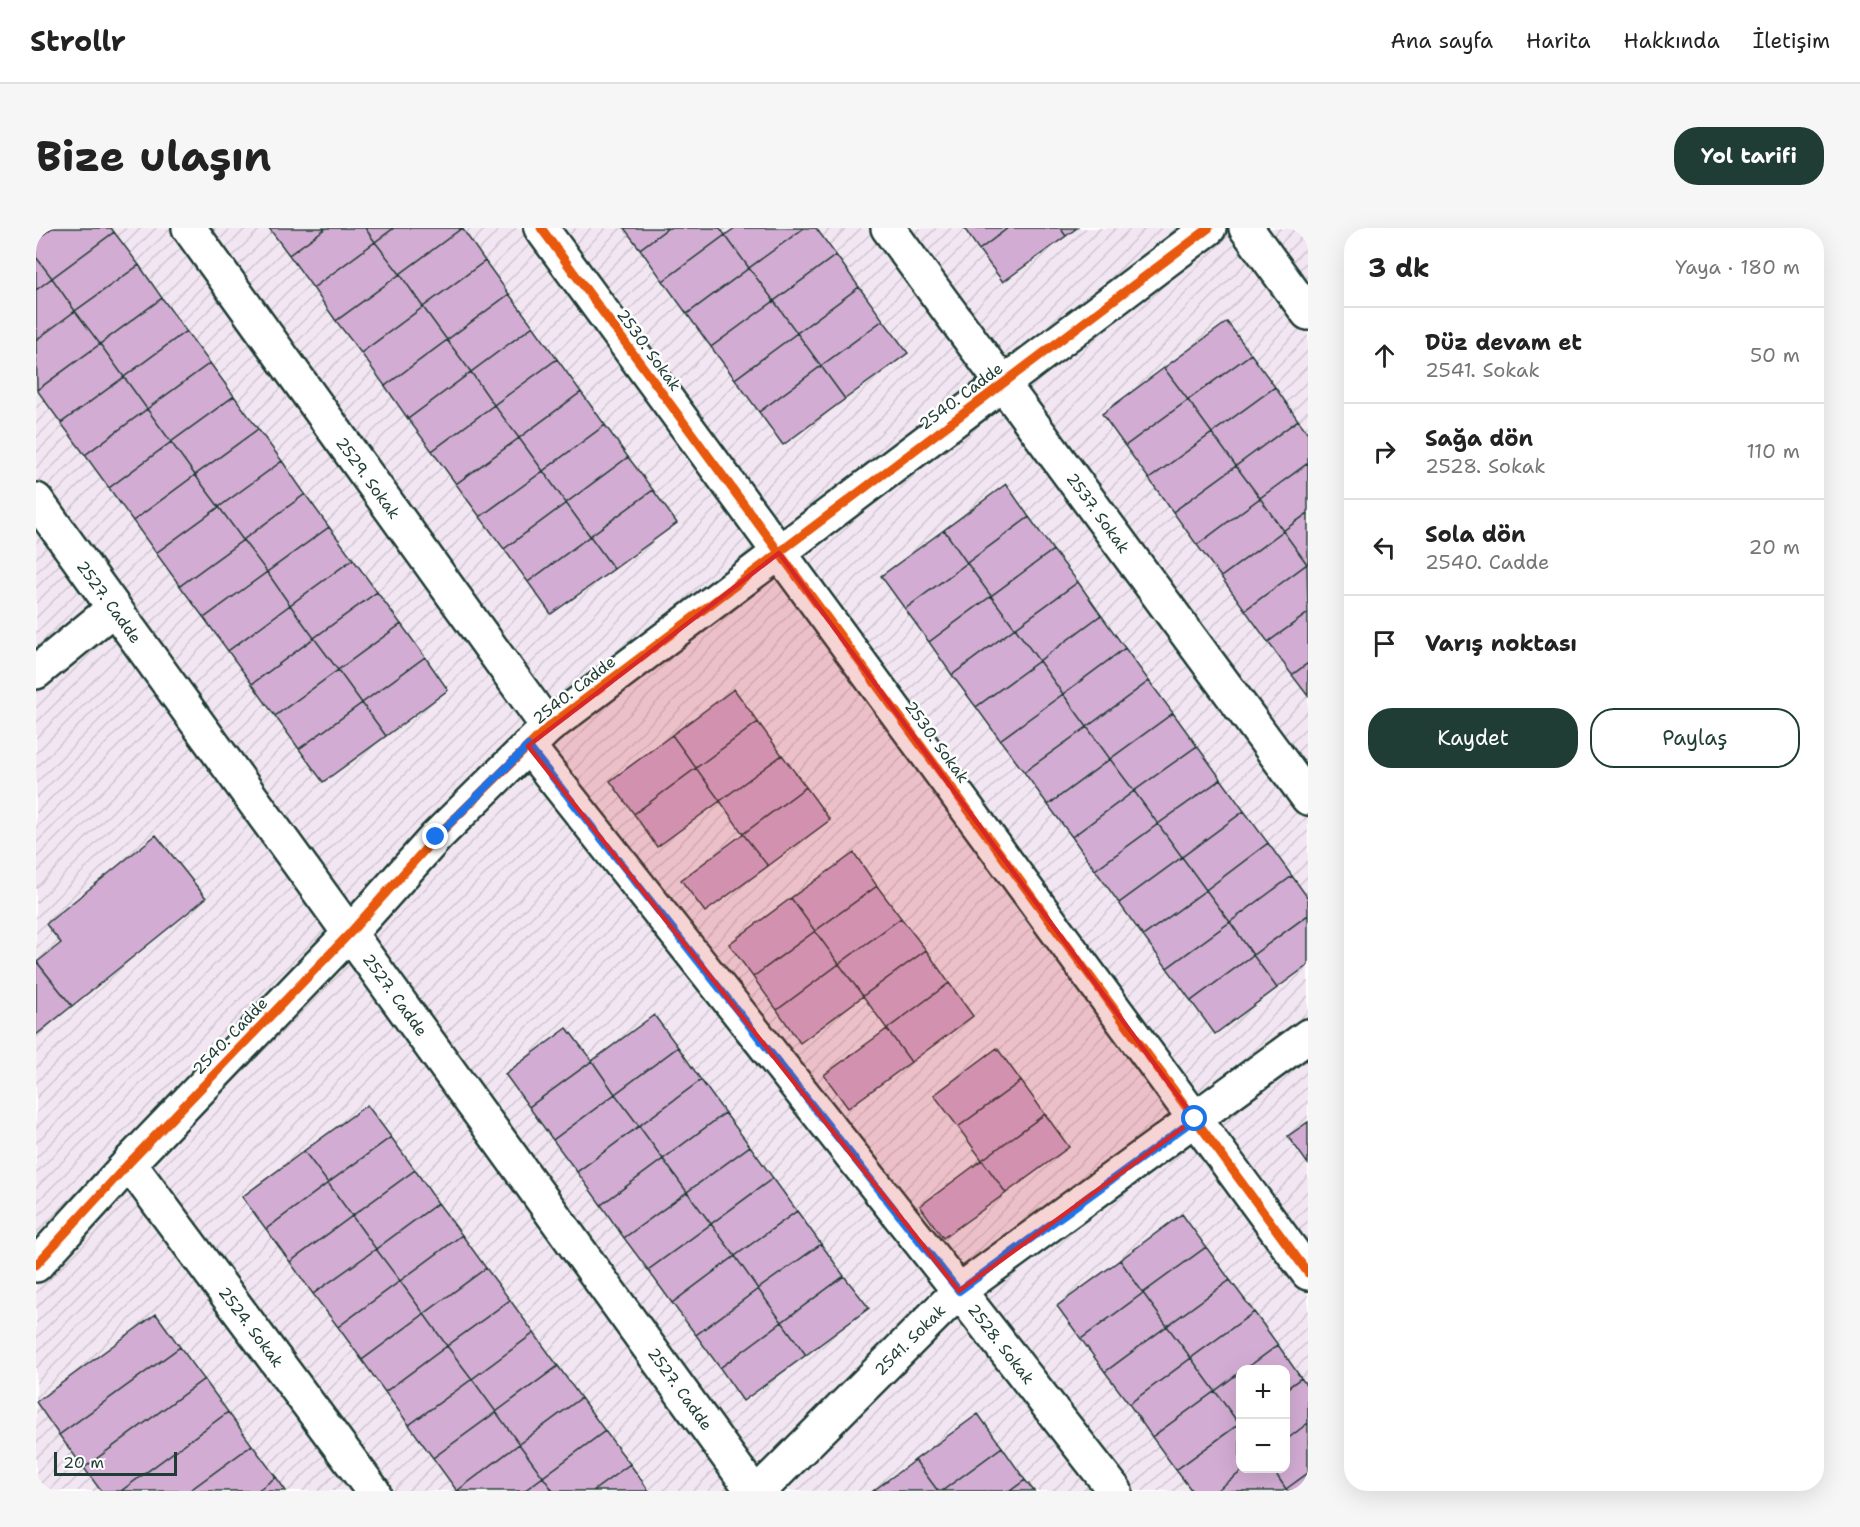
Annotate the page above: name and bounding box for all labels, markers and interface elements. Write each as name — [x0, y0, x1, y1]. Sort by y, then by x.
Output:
text: Strollr — [30, 22, 126, 60]
text: Ana sayfa — [1391, 27, 1493, 55]
text: Harita — [1526, 27, 1591, 55]
text: Hakkında — [1624, 27, 1720, 55]
text: İletişim — [1753, 27, 1830, 55]
button: Yol tarifi — [1674, 127, 1824, 185]
text: Bize ulaşın — [36, 128, 271, 184]
text: 3 dk — [1368, 250, 1430, 285]
text: Yaya · 180 m — [1675, 254, 1800, 280]
street label: 2530. Sokak — [612, 305, 686, 395]
text: Düz devam et — [1425, 328, 1582, 357]
icon: ahead — [1368, 339, 1401, 372]
text: 50 m — [1750, 342, 1800, 368]
text: 2541. Sokak — [1425, 357, 1540, 383]
street label: 2540. Cadde — [915, 358, 1007, 434]
text: Sağa dön — [1425, 424, 1533, 453]
street label: 2529. Sokak — [331, 433, 405, 523]
icon: right — [1368, 435, 1401, 468]
text: 110 m — [1746, 438, 1800, 464]
text: 2528. Sokak — [1425, 453, 1546, 479]
street label: 2537. Sokak — [1062, 468, 1134, 558]
text: Sola dön — [1425, 520, 1526, 549]
icon: left — [1368, 531, 1401, 564]
text: 20 m — [1749, 534, 1800, 560]
text: 2540. Cadde — [1425, 549, 1549, 575]
street label: 2527. Cadde — [72, 556, 146, 648]
icon: arrive — [1368, 627, 1401, 660]
text: Varış noktası — [1425, 629, 1577, 658]
street label: 2540. Cadde — [528, 651, 620, 729]
street label: 2530. Sokak — [900, 697, 974, 787]
button: Kaydet — [1368, 708, 1578, 768]
button: Paylaş — [1590, 708, 1800, 768]
route end — [422, 823, 448, 849]
street label: 2527. Cadde — [358, 949, 432, 1041]
street label: 2540. Cadde — [188, 993, 272, 1079]
route start — [1181, 1105, 1207, 1131]
street label: 2524. Sokak — [214, 1282, 288, 1372]
street label: 2528. Sokak — [963, 1299, 1039, 1389]
street label: 2541. Sokak — [870, 1300, 950, 1380]
street label: 2527. Cadde — [643, 1343, 717, 1435]
map controls — [1236, 1365, 1290, 1473]
button: + — [1236, 1365, 1290, 1419]
button: − — [1236, 1419, 1290, 1473]
scale bar — [54, 1449, 177, 1476]
text: 20 m — [63, 1452, 104, 1473]

